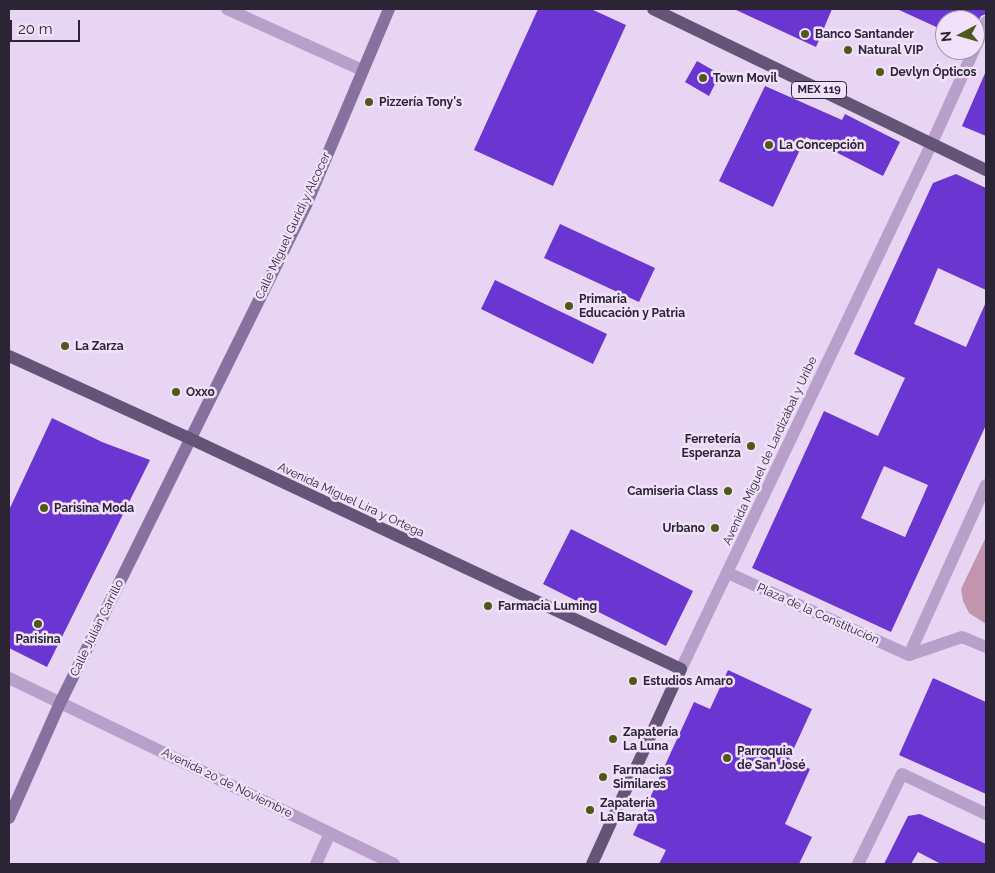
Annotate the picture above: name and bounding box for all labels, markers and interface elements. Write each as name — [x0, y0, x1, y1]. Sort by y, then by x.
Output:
scale bar — [12, 10, 82, 42]
north arrow — [935, 10, 985, 60]
text: 20 m — [18, 20, 53, 38]
place label: Banco Santander — [815, 27, 914, 41]
marker: Banco Santander — [799, 28, 811, 40]
text: N — [938, 30, 955, 43]
place label: Natural VIP — [858, 43, 923, 57]
marker: Natural VIP — [842, 44, 854, 56]
place label: Devlyn Ópticos — [890, 65, 977, 79]
marker: Devlyn Ópticos — [874, 66, 886, 78]
place label: Town Movil — [713, 71, 777, 85]
marker: Town Movil — [697, 72, 709, 84]
road number: MEX 119 — [792, 82, 846, 98]
place label: Pizzería Tony's — [379, 95, 462, 109]
marker: Pizzería Tony's — [363, 96, 375, 108]
place label: La Concepción — [779, 138, 864, 152]
marker: La Concepción — [763, 139, 775, 151]
street label: Calle Miguel Guridi y Alcocer — [253, 150, 333, 302]
place label: Primaria Educación y Patria — [579, 292, 685, 320]
marker: Primaria Educación y Patria — [563, 300, 575, 312]
place label: La Zarza — [75, 339, 124, 353]
marker: La Zarza — [59, 340, 71, 352]
street label: Avenida Miguel de Lardizábal y Uribe — [720, 354, 820, 548]
place label: Oxxo — [186, 385, 215, 399]
marker: Oxxo — [170, 386, 182, 398]
place label: Ferretería Esperanza — [682, 432, 741, 460]
marker: Ferretería Esperanza — [745, 440, 757, 452]
street label: Avenida Miguel Lira y Ortega — [276, 460, 426, 540]
place label: Camiseria Class — [627, 484, 718, 498]
marker: Camiseria Class — [722, 485, 734, 497]
place label: Parisina Moda — [54, 501, 134, 515]
marker: Parisina Moda — [38, 502, 50, 514]
place label: Urbano — [662, 521, 705, 535]
marker: Urbano — [709, 522, 721, 534]
street label: Calle Julián Carrillo — [67, 577, 127, 679]
street label: Plaza de la Constitución — [755, 580, 881, 648]
place label: Farmacia Luming — [498, 599, 597, 613]
marker: Farmacia Luming — [482, 600, 494, 612]
marker: Parisina — [32, 618, 44, 630]
place label: Parisina — [15, 632, 61, 646]
place label: Estudios Amaro — [643, 674, 733, 688]
marker: Estudios Amaro — [627, 675, 639, 687]
place label: Zapatería La Luna — [623, 725, 678, 753]
marker: Zapatería La Luna — [607, 733, 619, 745]
place label: Parroquia de San José — [737, 744, 805, 772]
street label: Avenida 20 de Noviembre — [159, 745, 295, 821]
marker: Parroquia de San José — [721, 752, 733, 764]
place label: Farmacias Similares — [613, 763, 672, 791]
marker: Farmacias Similares — [597, 771, 609, 783]
place label: Zapatería La Barata — [600, 796, 655, 824]
marker: Zapatería La Barata — [584, 804, 596, 816]

